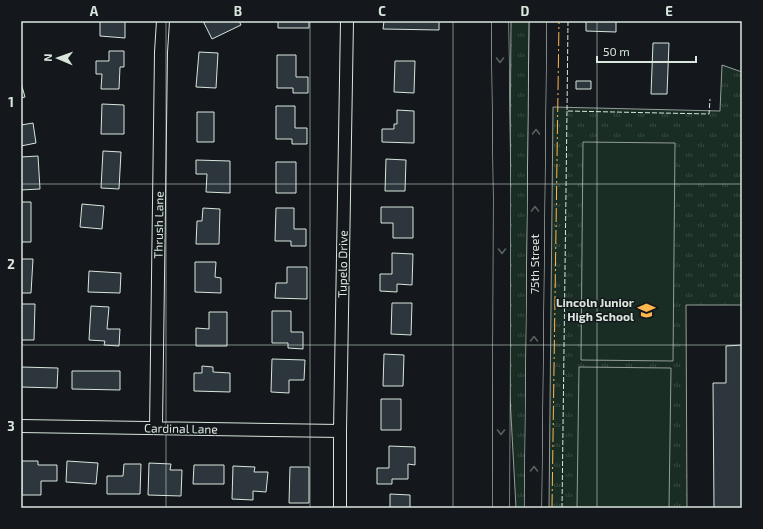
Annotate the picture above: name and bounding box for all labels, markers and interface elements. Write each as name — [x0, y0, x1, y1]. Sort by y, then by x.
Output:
text: A — [90, 3, 99, 19]
text: B — [234, 3, 242, 19]
text: C — [378, 3, 386, 19]
text: D — [521, 3, 530, 19]
text: E — [665, 3, 673, 19]
north arrow — [38, 38, 78, 78]
scale bar — [597, 38, 696, 64]
text: 50 m — [603, 44, 630, 58]
text: N — [41, 53, 54, 62]
one-way arrow — [496, 57, 504, 63]
text: 1 — [8, 94, 14, 110]
one-way arrow — [532, 129, 540, 135]
street label: Thrush Lane — [150, 191, 166, 259]
one-way arrow — [531, 206, 540, 212]
street label: Tupelo Drive — [334, 230, 350, 298]
street label: 75th Street — [527, 234, 541, 294]
one-way arrow — [498, 248, 506, 254]
text: 2 — [7, 256, 15, 272]
place label: Lincoln Junior High School — [556, 295, 634, 323]
school or university icon: Lincoln Junior High School — [637, 300, 657, 320]
one-way arrow — [530, 336, 539, 342]
text: 3 — [7, 418, 15, 434]
street label: Cardinal Lane — [144, 420, 218, 436]
one-way arrow — [497, 429, 505, 435]
one-way arrow — [529, 466, 538, 472]

